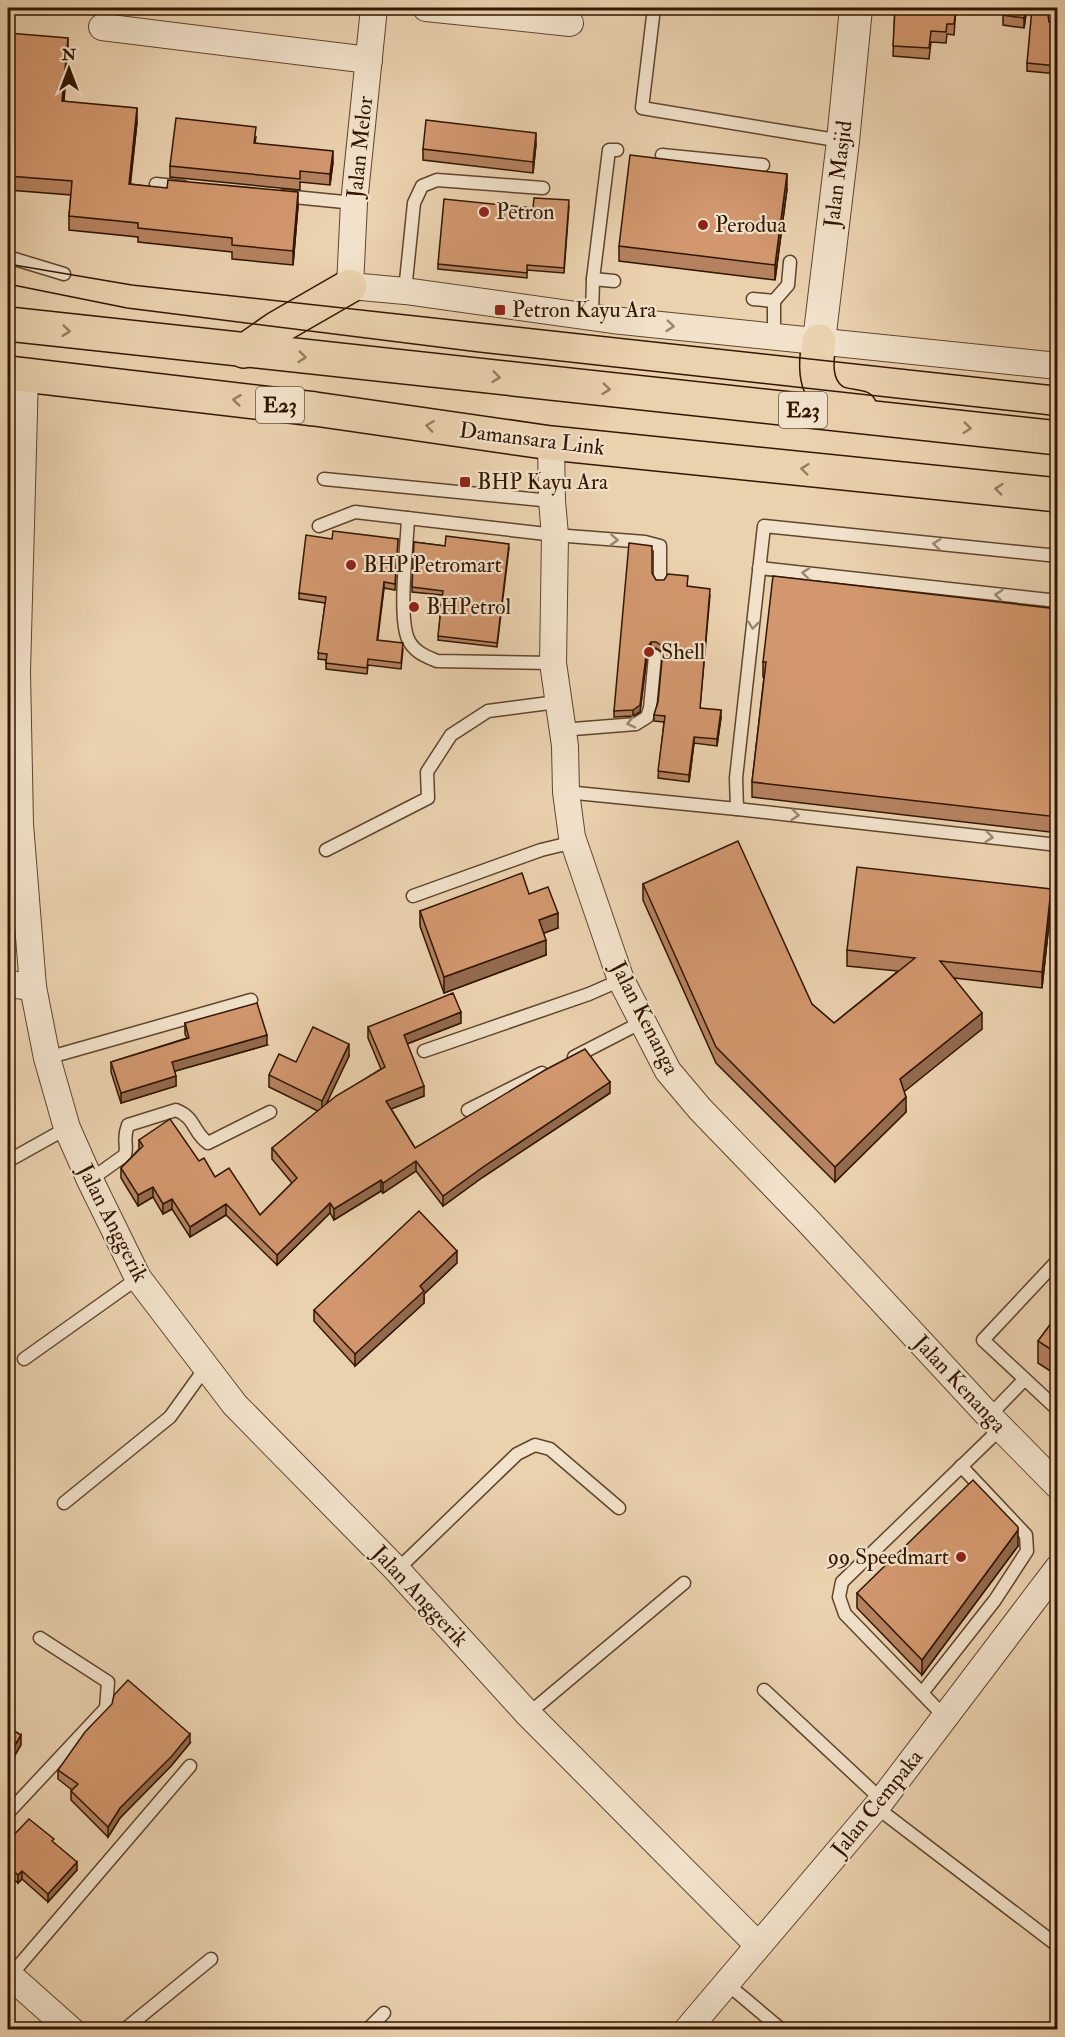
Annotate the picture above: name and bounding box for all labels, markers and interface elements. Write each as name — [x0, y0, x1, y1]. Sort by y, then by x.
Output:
north arrow — [39, 39, 99, 99]
text: N — [61, 45, 77, 65]
street label: Jalan Melor — [341, 94, 379, 200]
street label: Jalan Masjid — [817, 119, 858, 230]
place label: Petron — [496, 198, 555, 226]
marker: Petron — [477, 205, 491, 219]
place label: Perodua — [715, 211, 787, 239]
marker: Perodua — [696, 218, 710, 232]
place label: Petron Kayu Ara — [512, 296, 657, 324]
marker: Petron Kayu Ara — [493, 303, 507, 317]
one-way arrow — [666, 319, 675, 332]
one-way arrow — [61, 324, 70, 337]
one-way arrow — [298, 350, 307, 363]
one-way arrow — [492, 370, 501, 383]
one-way arrow — [602, 382, 611, 395]
road number: E23 — [256, 387, 304, 423]
road number: E23 — [779, 392, 827, 428]
one-way arrow — [233, 394, 242, 406]
street label: Damansara Link — [458, 416, 607, 462]
one-way arrow — [426, 420, 435, 432]
one-way arrow — [963, 421, 972, 434]
one-way arrow — [801, 463, 810, 476]
place label: BHP Kayu Ara — [477, 468, 609, 496]
marker: BHP Kayu Ara — [458, 475, 472, 489]
one-way arrow — [995, 483, 1004, 496]
one-way arrow — [609, 533, 618, 546]
one-way arrow — [932, 538, 941, 551]
place label: BHP Petromart — [363, 551, 502, 579]
marker: BHP Petromart — [344, 558, 358, 572]
one-way arrow — [801, 568, 810, 580]
one-way arrow — [995, 589, 1004, 602]
place label: BHPetrol — [426, 593, 512, 621]
marker: BHPetrol — [407, 600, 421, 614]
one-way arrow — [747, 621, 760, 630]
place label: Shell — [661, 638, 706, 666]
marker: Shell — [642, 645, 656, 659]
one-way arrow — [626, 716, 636, 729]
one-way arrow — [791, 808, 800, 821]
one-way arrow — [984, 830, 994, 843]
street label: Jalan Kenanga — [604, 955, 686, 1080]
street label: Jalan Anggerik — [71, 1158, 155, 1287]
street label: Jalan Kenanga — [907, 1328, 1013, 1440]
street label: Jalan Anggerik — [365, 1539, 475, 1653]
place label: 99 Speedmart — [826, 1543, 949, 1572]
marker: 99 Speedmart — [954, 1550, 968, 1564]
street label: Jalan Cempaka — [825, 1743, 930, 1864]

